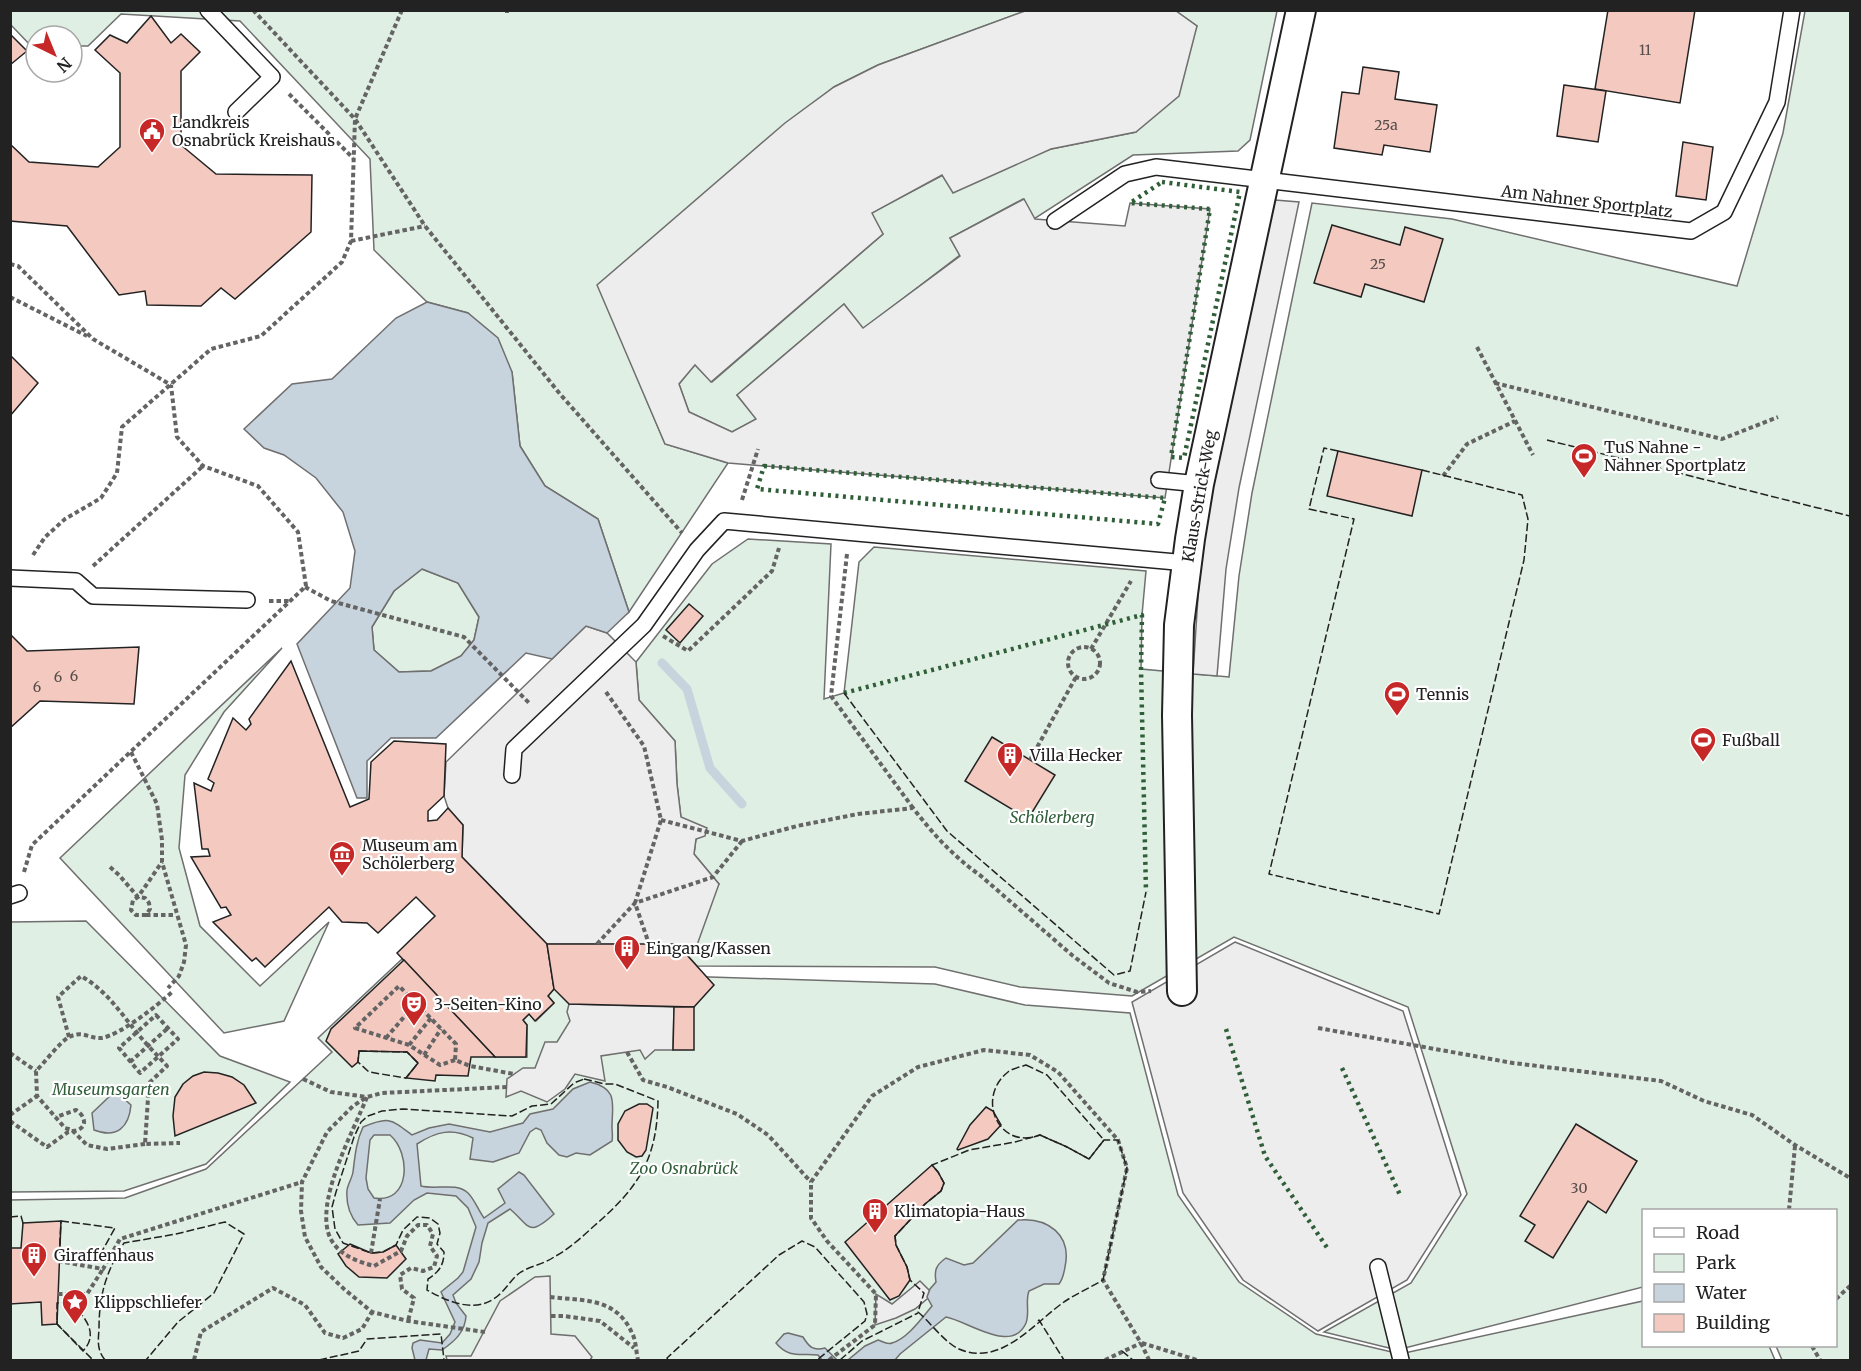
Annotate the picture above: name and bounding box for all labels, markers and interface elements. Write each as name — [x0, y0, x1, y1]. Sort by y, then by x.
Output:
north arrow — [24, 24, 84, 84]
house number: 11 — [1639, 41, 1651, 59]
text: N — [53, 53, 76, 77]
place label: Landkreis Osnabrück Kreishaus — [172, 112, 335, 150]
public building icon: Landkreis Osnabrück Kreishaus — [137, 116, 167, 154]
house number: 25a — [1374, 116, 1398, 134]
street label: Am Nahner Sportplatz — [1499, 180, 1674, 221]
house number: 25 — [1370, 255, 1386, 273]
street label: Klaus-Strick-Weg — [1178, 428, 1221, 564]
place label: TuS Nahne - Nahner Sportplatz — [1604, 437, 1746, 475]
sports icon: TuS Nahne - Nahner Sportplatz — [1569, 441, 1599, 479]
house number: 6 — [70, 667, 78, 685]
house number: 6 — [54, 668, 62, 686]
house number: 6 — [33, 678, 41, 696]
sports icon: Tennis — [1382, 679, 1412, 717]
place label: Tennis — [1416, 684, 1469, 704]
sports icon: Fußball — [1688, 725, 1718, 763]
place label: Fußball — [1722, 730, 1780, 750]
building icon: Villa Hecker — [995, 740, 1025, 778]
place label: Villa Hecker — [1029, 745, 1122, 765]
park label: Schölerberg — [1010, 807, 1094, 827]
place label: Museum am Schölerberg — [362, 835, 458, 873]
museum icon: Museum am Schölerberg — [327, 839, 357, 877]
building icon: Eingang/Kassen — [612, 933, 642, 971]
place label: Eingang/Kassen — [646, 938, 771, 958]
theatre icon: 3-Seiten-Kino — [399, 989, 429, 1027]
place label: 3-Seiten-Kino — [434, 994, 542, 1014]
park label: Museumsgarten — [51, 1079, 170, 1099]
park label: Zoo Osnabrück — [629, 1158, 738, 1178]
house number: 30 — [1571, 1179, 1587, 1197]
building icon: Klimatopia-Haus — [860, 1196, 890, 1234]
place label: Klimatopia-Haus — [894, 1201, 1025, 1221]
legend — [1642, 1209, 1837, 1347]
text: Road — [1696, 1221, 1740, 1244]
building icon: Giraffenhaus — [19, 1240, 49, 1278]
place label: Giraffenhaus — [54, 1245, 154, 1265]
text: Park — [1696, 1251, 1737, 1274]
text: Water — [1695, 1281, 1747, 1304]
place icon: Klippschliefer — [60, 1287, 90, 1325]
place label: Klippschliefer — [94, 1292, 202, 1312]
text: Building — [1696, 1311, 1770, 1334]

